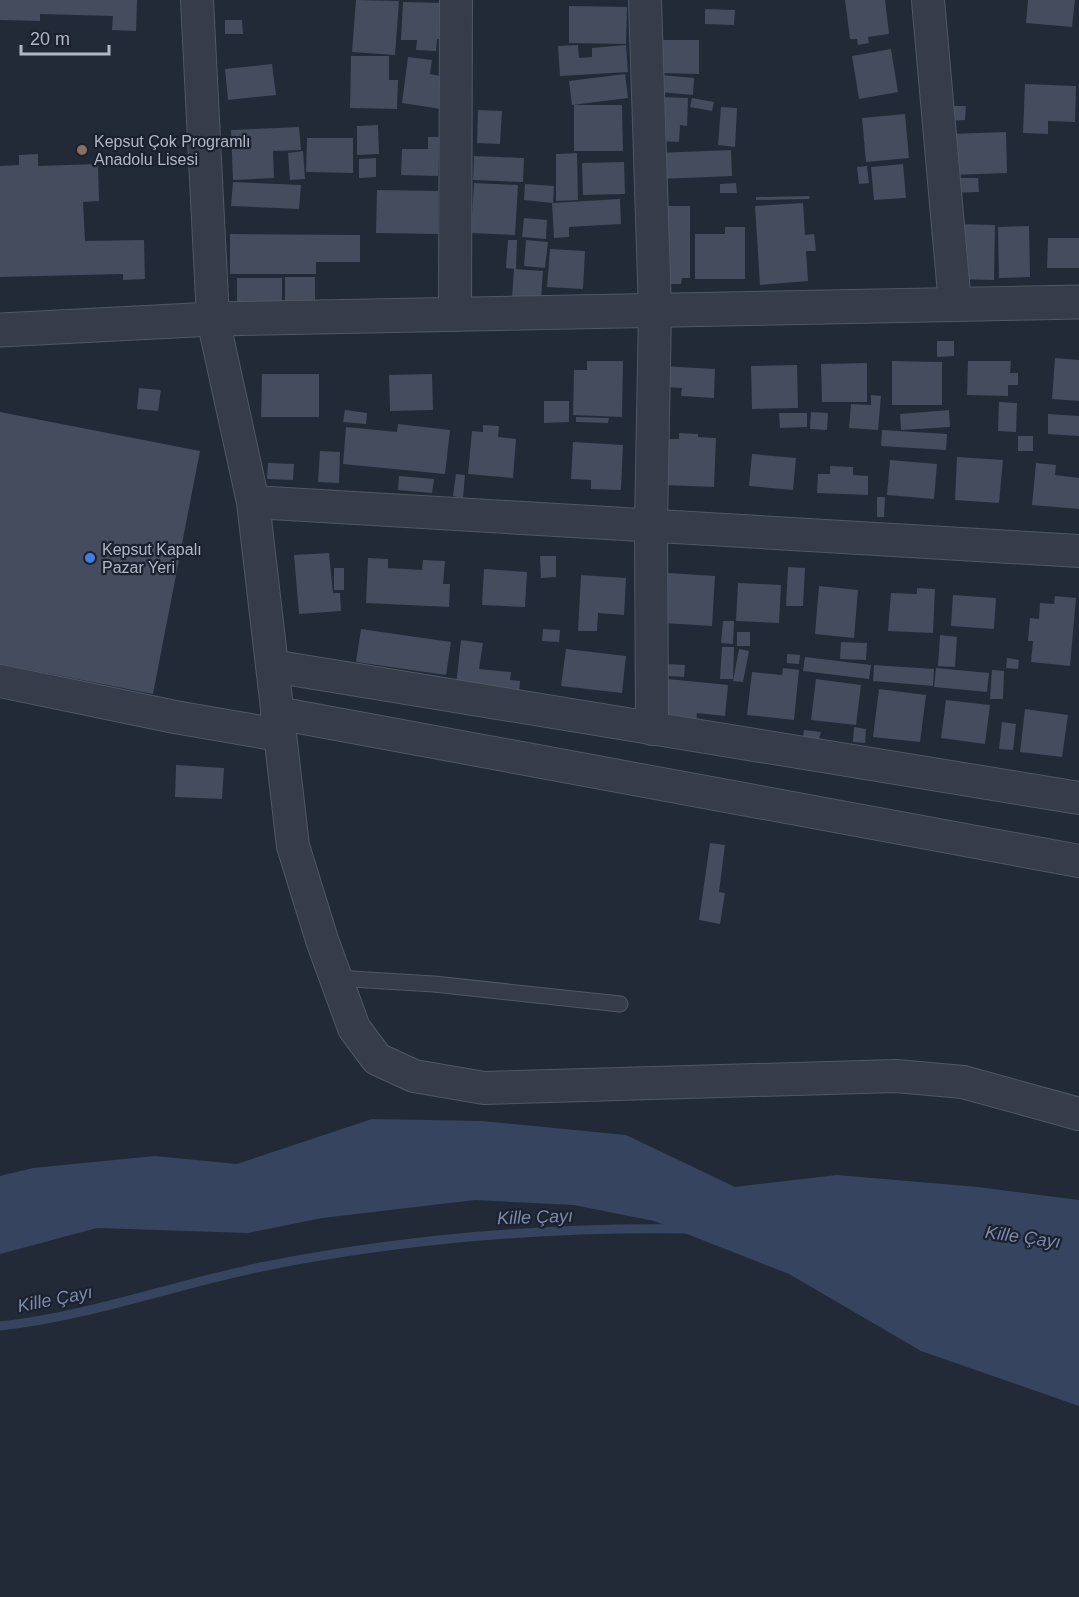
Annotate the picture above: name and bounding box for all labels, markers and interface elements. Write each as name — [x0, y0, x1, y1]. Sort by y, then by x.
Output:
scale bar — [21, 18, 110, 56]
text: 20 m — [30, 29, 70, 49]
place label: Kepsut Çok Programlı Anadolu Lisesi — [94, 133, 251, 168]
marker: Kepsut Çok Programlı Anadolu Lisesi — [75, 143, 89, 157]
place label: Kepsut Kapalı Pazar Yeri — [102, 541, 202, 576]
marker: Kepsut Kapalı Pazar Yeri — [83, 551, 97, 565]
water label: Kille Çayı — [497, 1206, 573, 1228]
water label: Kille Çayı — [984, 1222, 1062, 1252]
water label: Kille Çayı — [16, 1282, 94, 1316]

